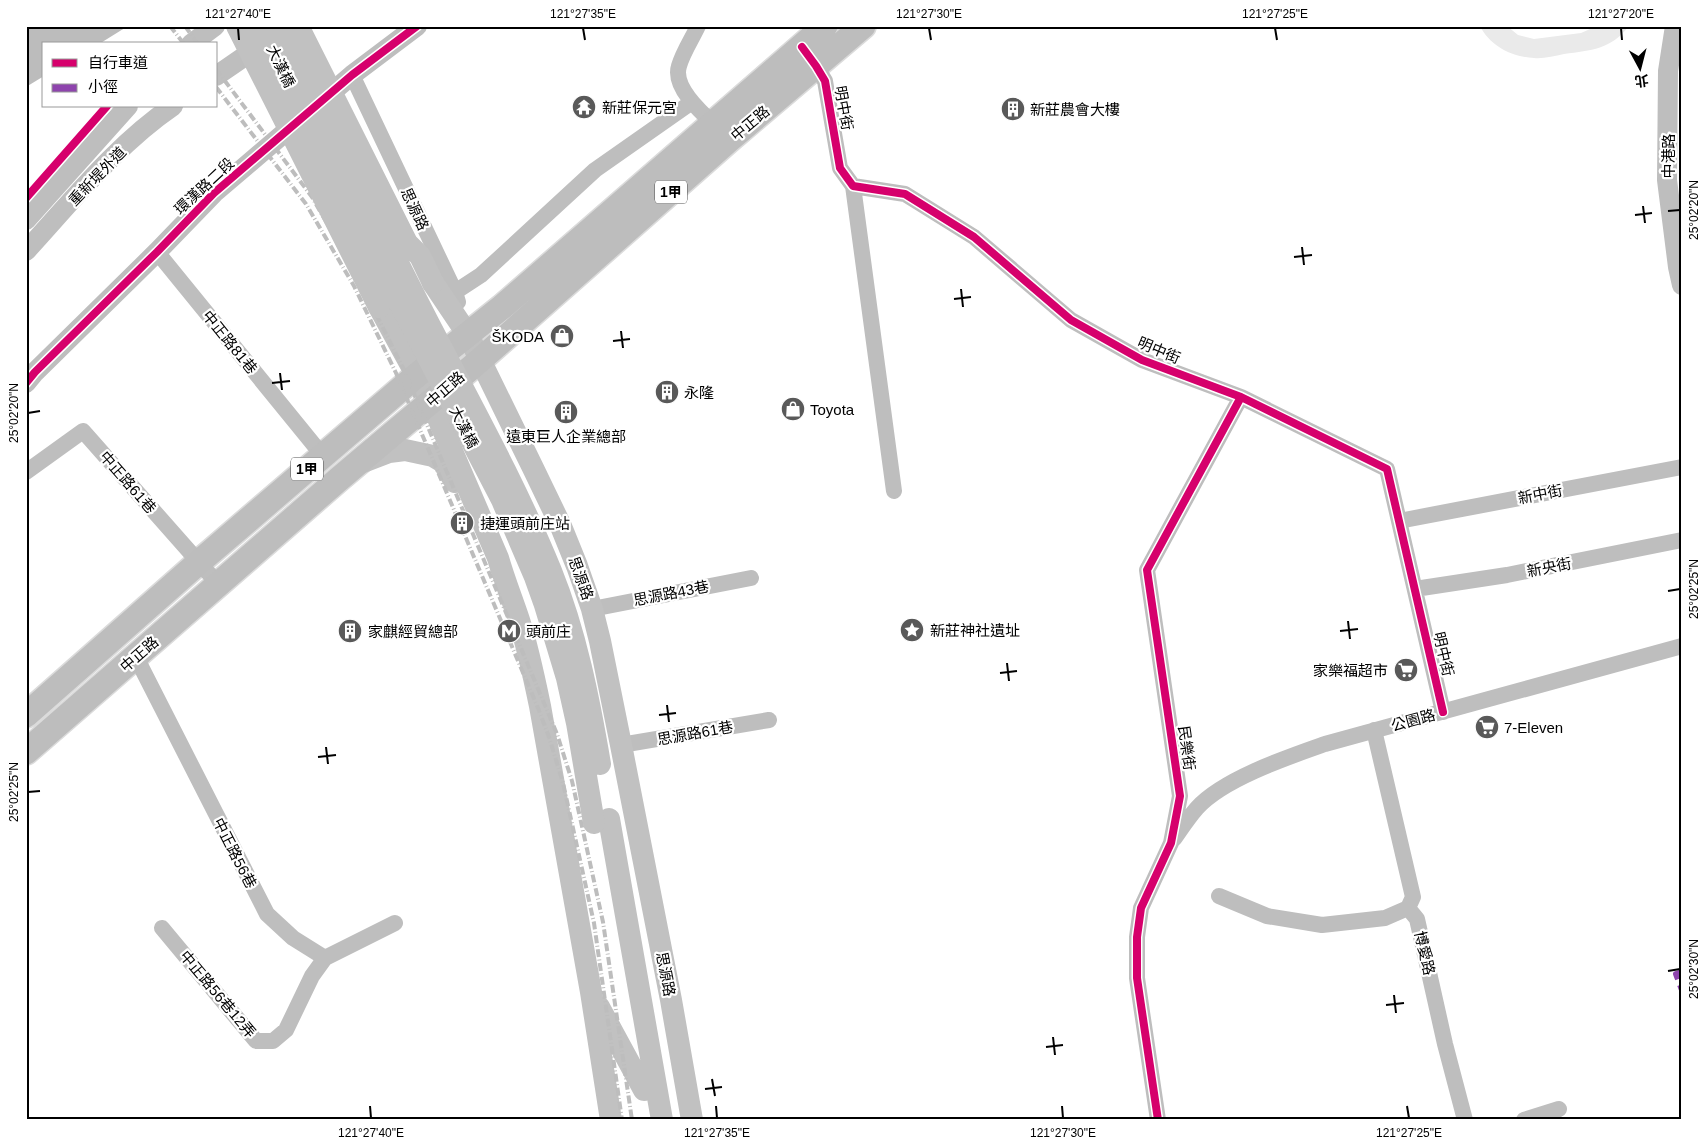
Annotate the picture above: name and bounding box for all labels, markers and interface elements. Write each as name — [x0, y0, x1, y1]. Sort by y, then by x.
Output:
text: 121°27'40"E — [205, 7, 271, 21]
text: 121°27'35"E — [550, 7, 616, 21]
text: 121°27'30"E — [896, 7, 962, 21]
text: 121°27'25"E — [1242, 7, 1308, 21]
text: 121°27'20"E — [1588, 7, 1654, 21]
legend — [42, 42, 218, 108]
street label: 大漢橋 — [263, 42, 299, 90]
north arrow — [1616, 42, 1666, 92]
text: 自行車道 — [88, 54, 148, 71]
text: 北 — [1634, 72, 1650, 90]
text: 小徑 — [88, 78, 118, 95]
street label: 明中街 — [832, 84, 856, 132]
temple icon: 新莊保元宮 — [571, 94, 597, 120]
building icon: 新莊農會大樓 — [1000, 96, 1026, 122]
place label: 新莊保元宮 — [602, 99, 677, 116]
place label: 新莊農會大樓 — [1030, 101, 1120, 118]
street label: 中正路 — [727, 102, 773, 144]
street label: 中港路 — [1660, 133, 1677, 179]
street label: 重新堤外道 — [65, 143, 129, 209]
street label: 環漢路二段 — [171, 154, 237, 218]
road number: 1甲 — [655, 180, 687, 203]
text: 25°02'20"N — [1687, 180, 1701, 240]
street label: 思源路 — [398, 185, 432, 233]
street label: 中正路81巷 — [199, 307, 261, 377]
shop icon: ŠKODA — [549, 323, 575, 349]
place label: ŠKODA — [491, 328, 544, 345]
street label: 明中街 — [1135, 333, 1183, 367]
street label: 中正路 — [422, 368, 468, 410]
building icon: 永隆 — [654, 379, 680, 405]
text: 25°02'20"N — [7, 383, 21, 443]
place label: 永隆 — [684, 384, 714, 401]
shop icon: Toyota — [780, 396, 806, 422]
building icon: 遠東巨人企業總部 — [553, 399, 579, 425]
place label: Toyota — [810, 401, 855, 418]
street label: 大漢橋 — [446, 403, 482, 451]
place label: 遠東巨人企業總部 — [506, 428, 626, 445]
street label: 中正路61巷 — [96, 447, 160, 517]
road number: 1甲 — [291, 458, 323, 480]
street label: 新中街 — [1516, 481, 1564, 507]
building icon: 捷運頭前庄站 — [449, 510, 475, 536]
place label: 捷運頭前庄站 — [480, 515, 570, 532]
street label: 思源路 — [565, 554, 597, 602]
street label: 新央街 — [1525, 554, 1573, 580]
text: 25°02'25"N — [1687, 559, 1701, 619]
street label: 思源路43巷 — [632, 577, 710, 609]
place icon: 新莊神社遺址 — [899, 617, 925, 643]
building icon: 家麒經貿總部 — [337, 618, 363, 644]
metro station icon: 頭前庄 — [496, 618, 522, 644]
place label: 新莊神社遺址 — [930, 622, 1020, 639]
place label: 家麒經貿總部 — [368, 623, 458, 640]
place label: 頭前庄 — [526, 623, 571, 640]
street label: 明中街 — [1431, 630, 1457, 678]
street label: 中正路 — [116, 633, 162, 675]
supermarket icon: 家樂福超市 — [1393, 657, 1419, 683]
place label: 家樂福超市 — [1313, 662, 1388, 679]
street label: 公園路 — [1389, 706, 1437, 734]
supermarket icon: 7-Eleven — [1474, 714, 1500, 740]
street label: 思源路61巷 — [656, 718, 734, 748]
place label: 7-Eleven — [1504, 719, 1563, 736]
street label: 民樂街 — [1175, 725, 1199, 771]
text: 25°02'25"N — [7, 762, 21, 822]
street label: 中正路56巷 — [210, 815, 260, 891]
street label: 博愛路 — [1412, 929, 1438, 977]
text: 25°02'30"N — [1687, 939, 1701, 999]
street label: 中正路56巷12弄 — [177, 947, 259, 1041]
street label: 思源路 — [653, 950, 679, 998]
text: 121°27'40"E — [338, 1126, 404, 1140]
text: 121°27'35"E — [684, 1126, 750, 1140]
text: 121°27'30"E — [1030, 1126, 1096, 1140]
text: 121°27'25"E — [1376, 1126, 1442, 1140]

